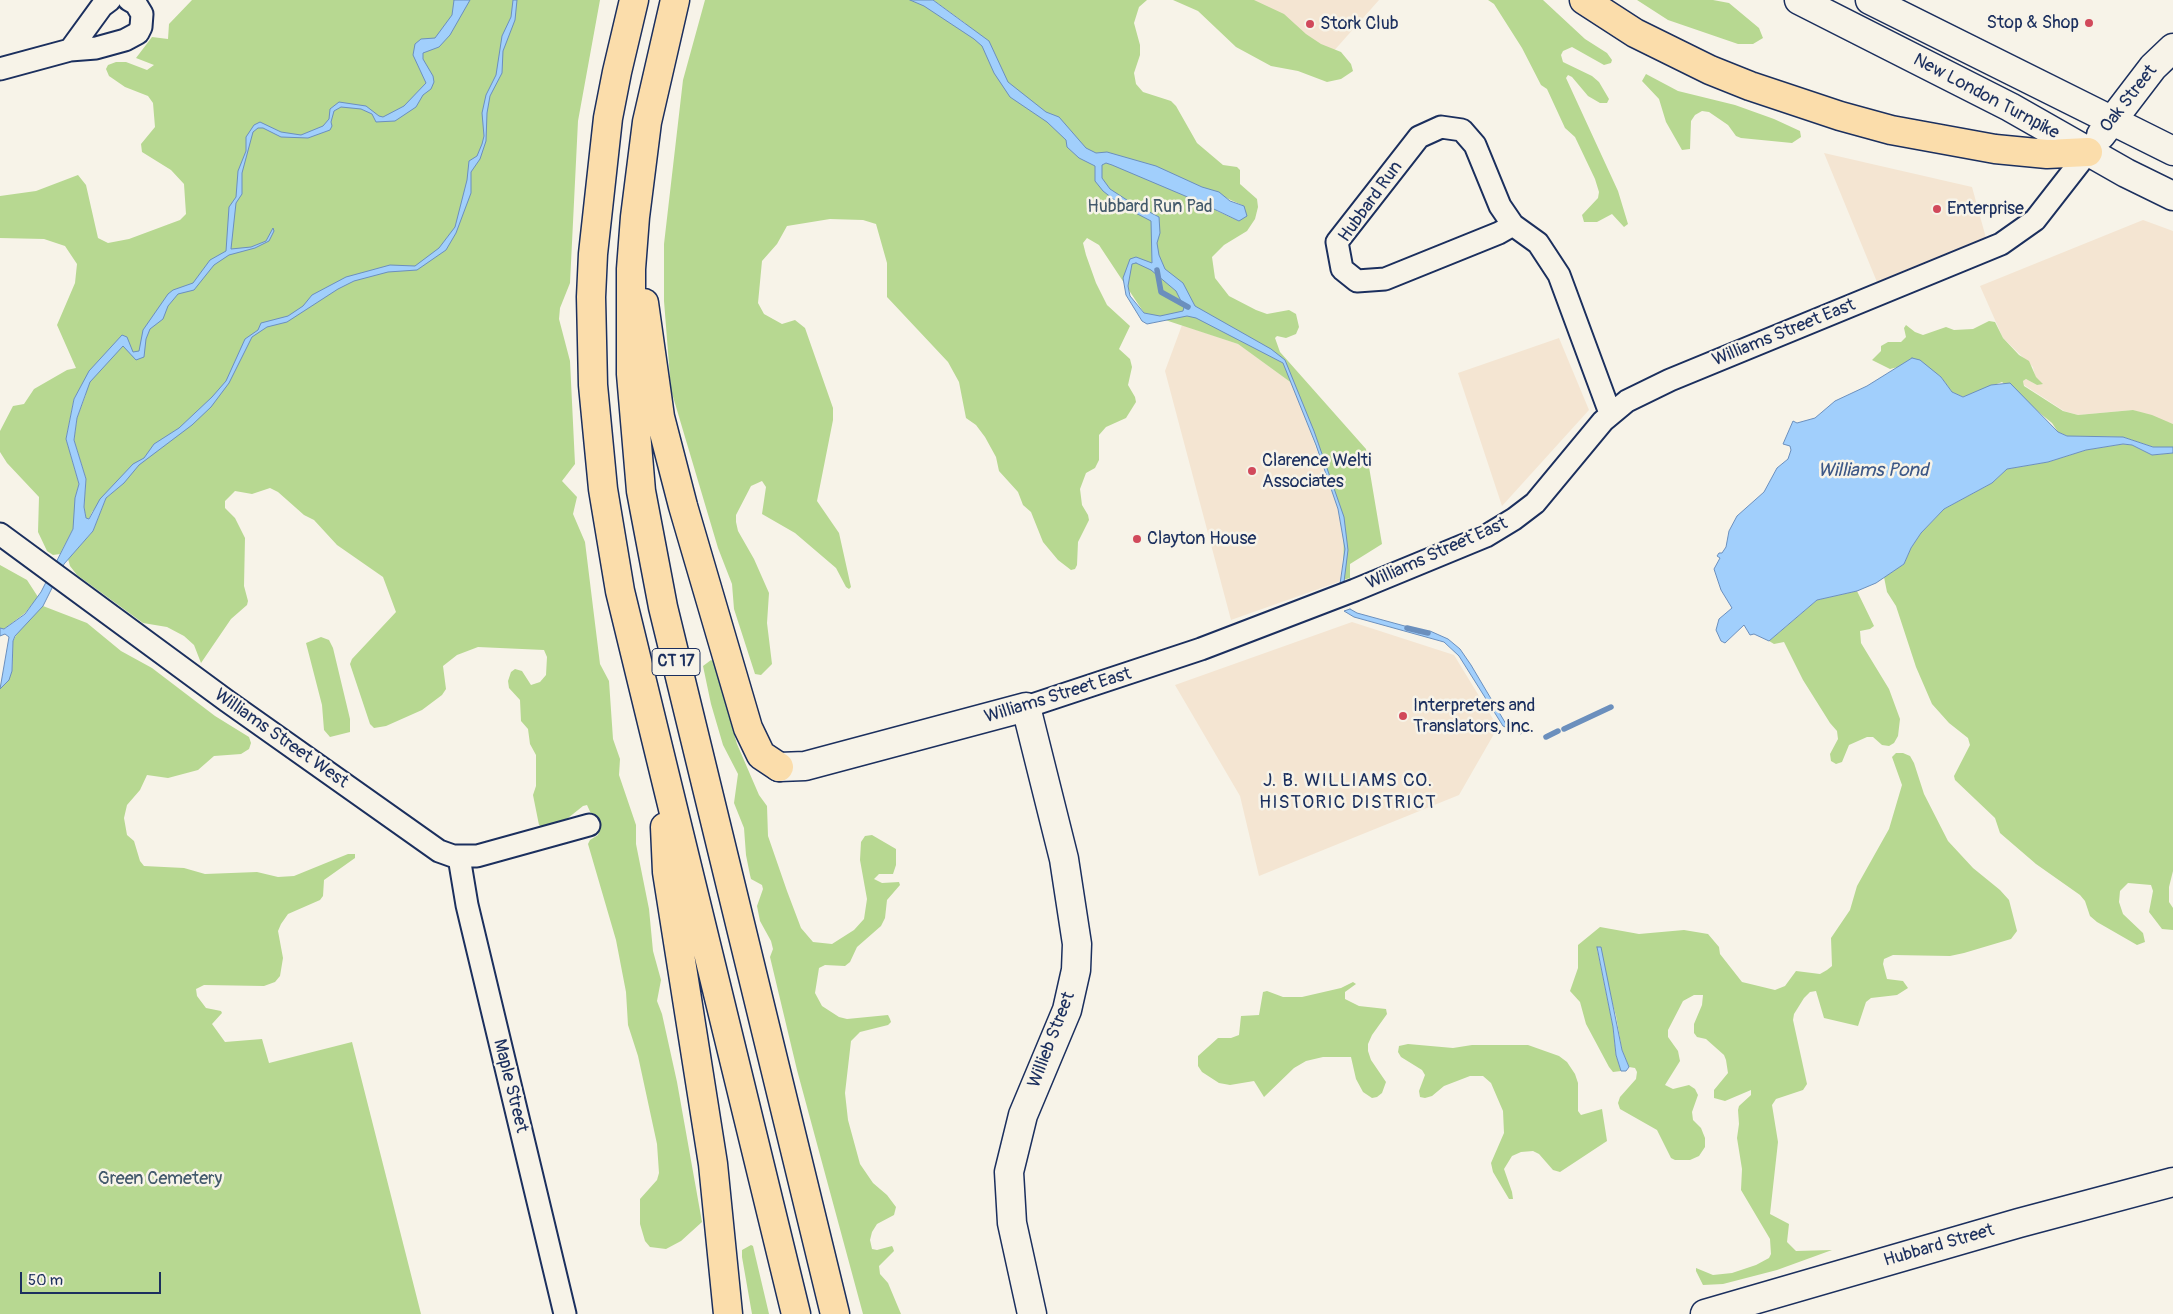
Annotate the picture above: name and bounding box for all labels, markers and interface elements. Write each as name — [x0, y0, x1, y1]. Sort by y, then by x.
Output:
place label: Stop & Shop — [1987, 12, 2079, 34]
place label: Stork Club — [1320, 13, 1399, 35]
marker: Stop & Shop — [2083, 17, 2095, 29]
marker: Stork Club — [1304, 18, 1316, 30]
street label: New London Turnpike — [1909, 49, 2063, 145]
street label: Oak Street — [2096, 61, 2162, 137]
street label: Hubbard Run — [1334, 157, 1408, 247]
park label: Hubbard Run Pad — [1087, 196, 1213, 218]
place label: Enterprise — [1947, 198, 2024, 220]
marker: Enterprise — [1931, 203, 1943, 215]
street label: Williams Street East — [1709, 294, 1859, 372]
place label: Clarence Welti Associates — [1262, 450, 1371, 492]
water label: Williams Pond — [1818, 460, 1928, 482]
marker: Clarence Welti Associates — [1246, 465, 1258, 477]
street label: Williams Street East — [1363, 513, 1511, 595]
place label: Clayton House — [1147, 528, 1256, 550]
marker: Clayton House — [1131, 533, 1143, 545]
road number: CT 17 — [652, 649, 700, 676]
street label: Williams Street East — [982, 663, 1134, 729]
street label: Williams Street West — [210, 685, 352, 793]
place label: Interpreters and Translators, Inc. — [1413, 695, 1535, 738]
marker: Interpreters and Translators, Inc. — [1397, 710, 1409, 722]
district label: J. B. WILLIAMS CO. HISTORIC DISTRICT — [1257, 770, 1439, 814]
street label: Willieb Street — [1024, 989, 1080, 1091]
street label: Maple Street — [488, 1037, 532, 1135]
park label: Green Cemetery — [98, 1168, 222, 1190]
street label: Hubbard Street — [1881, 1220, 1997, 1272]
scale bar — [22, 1262, 164, 1294]
text: 50 m — [28, 1271, 63, 1290]

